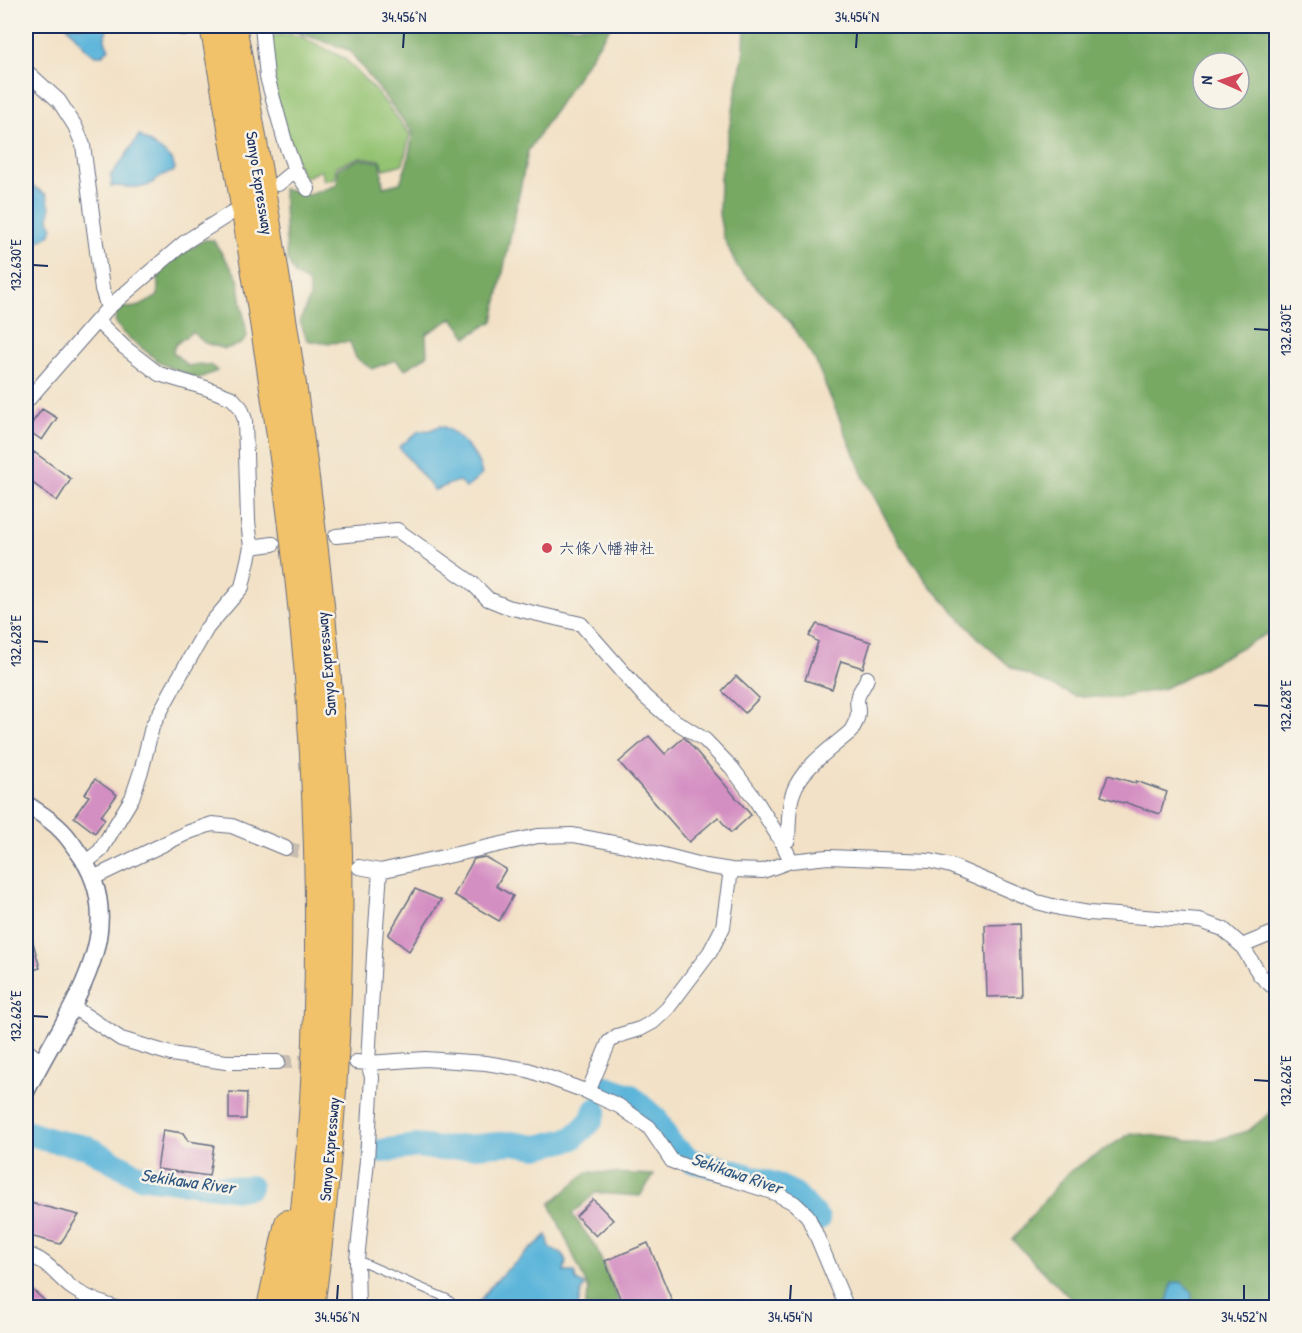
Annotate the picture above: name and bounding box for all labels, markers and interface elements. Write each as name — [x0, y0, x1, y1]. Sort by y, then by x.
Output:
text: 34.456°N — [382, 6, 426, 27]
text: 34.454°N — [835, 6, 879, 27]
north arrow — [1191, 51, 1251, 111]
text: N — [1195, 75, 1217, 85]
street label: Sanyo Expressway — [241, 130, 279, 236]
text: 132.630°E — [5, 239, 26, 291]
text: 132.630°E — [1275, 304, 1296, 356]
place label: 六條八幡神社 — [559, 537, 655, 559]
marker: 六條八幡神社 — [540, 541, 554, 555]
street label: Sanyo Expressway — [310, 611, 341, 717]
text: 132.628°E — [5, 615, 26, 667]
text: 132.628°E — [1275, 680, 1296, 732]
text: 132.626°E — [5, 990, 26, 1042]
text: 132.626°E — [1275, 1055, 1296, 1107]
street label: Sanyo Expressway — [314, 1096, 345, 1202]
water label: Sekikawa River — [688, 1146, 788, 1201]
water label: Sekikawa River — [139, 1162, 239, 1200]
text: 34.456°N — [315, 1306, 359, 1327]
text: 34.454°N — [768, 1306, 812, 1327]
text: 34.452°N — [1221, 1306, 1267, 1327]

